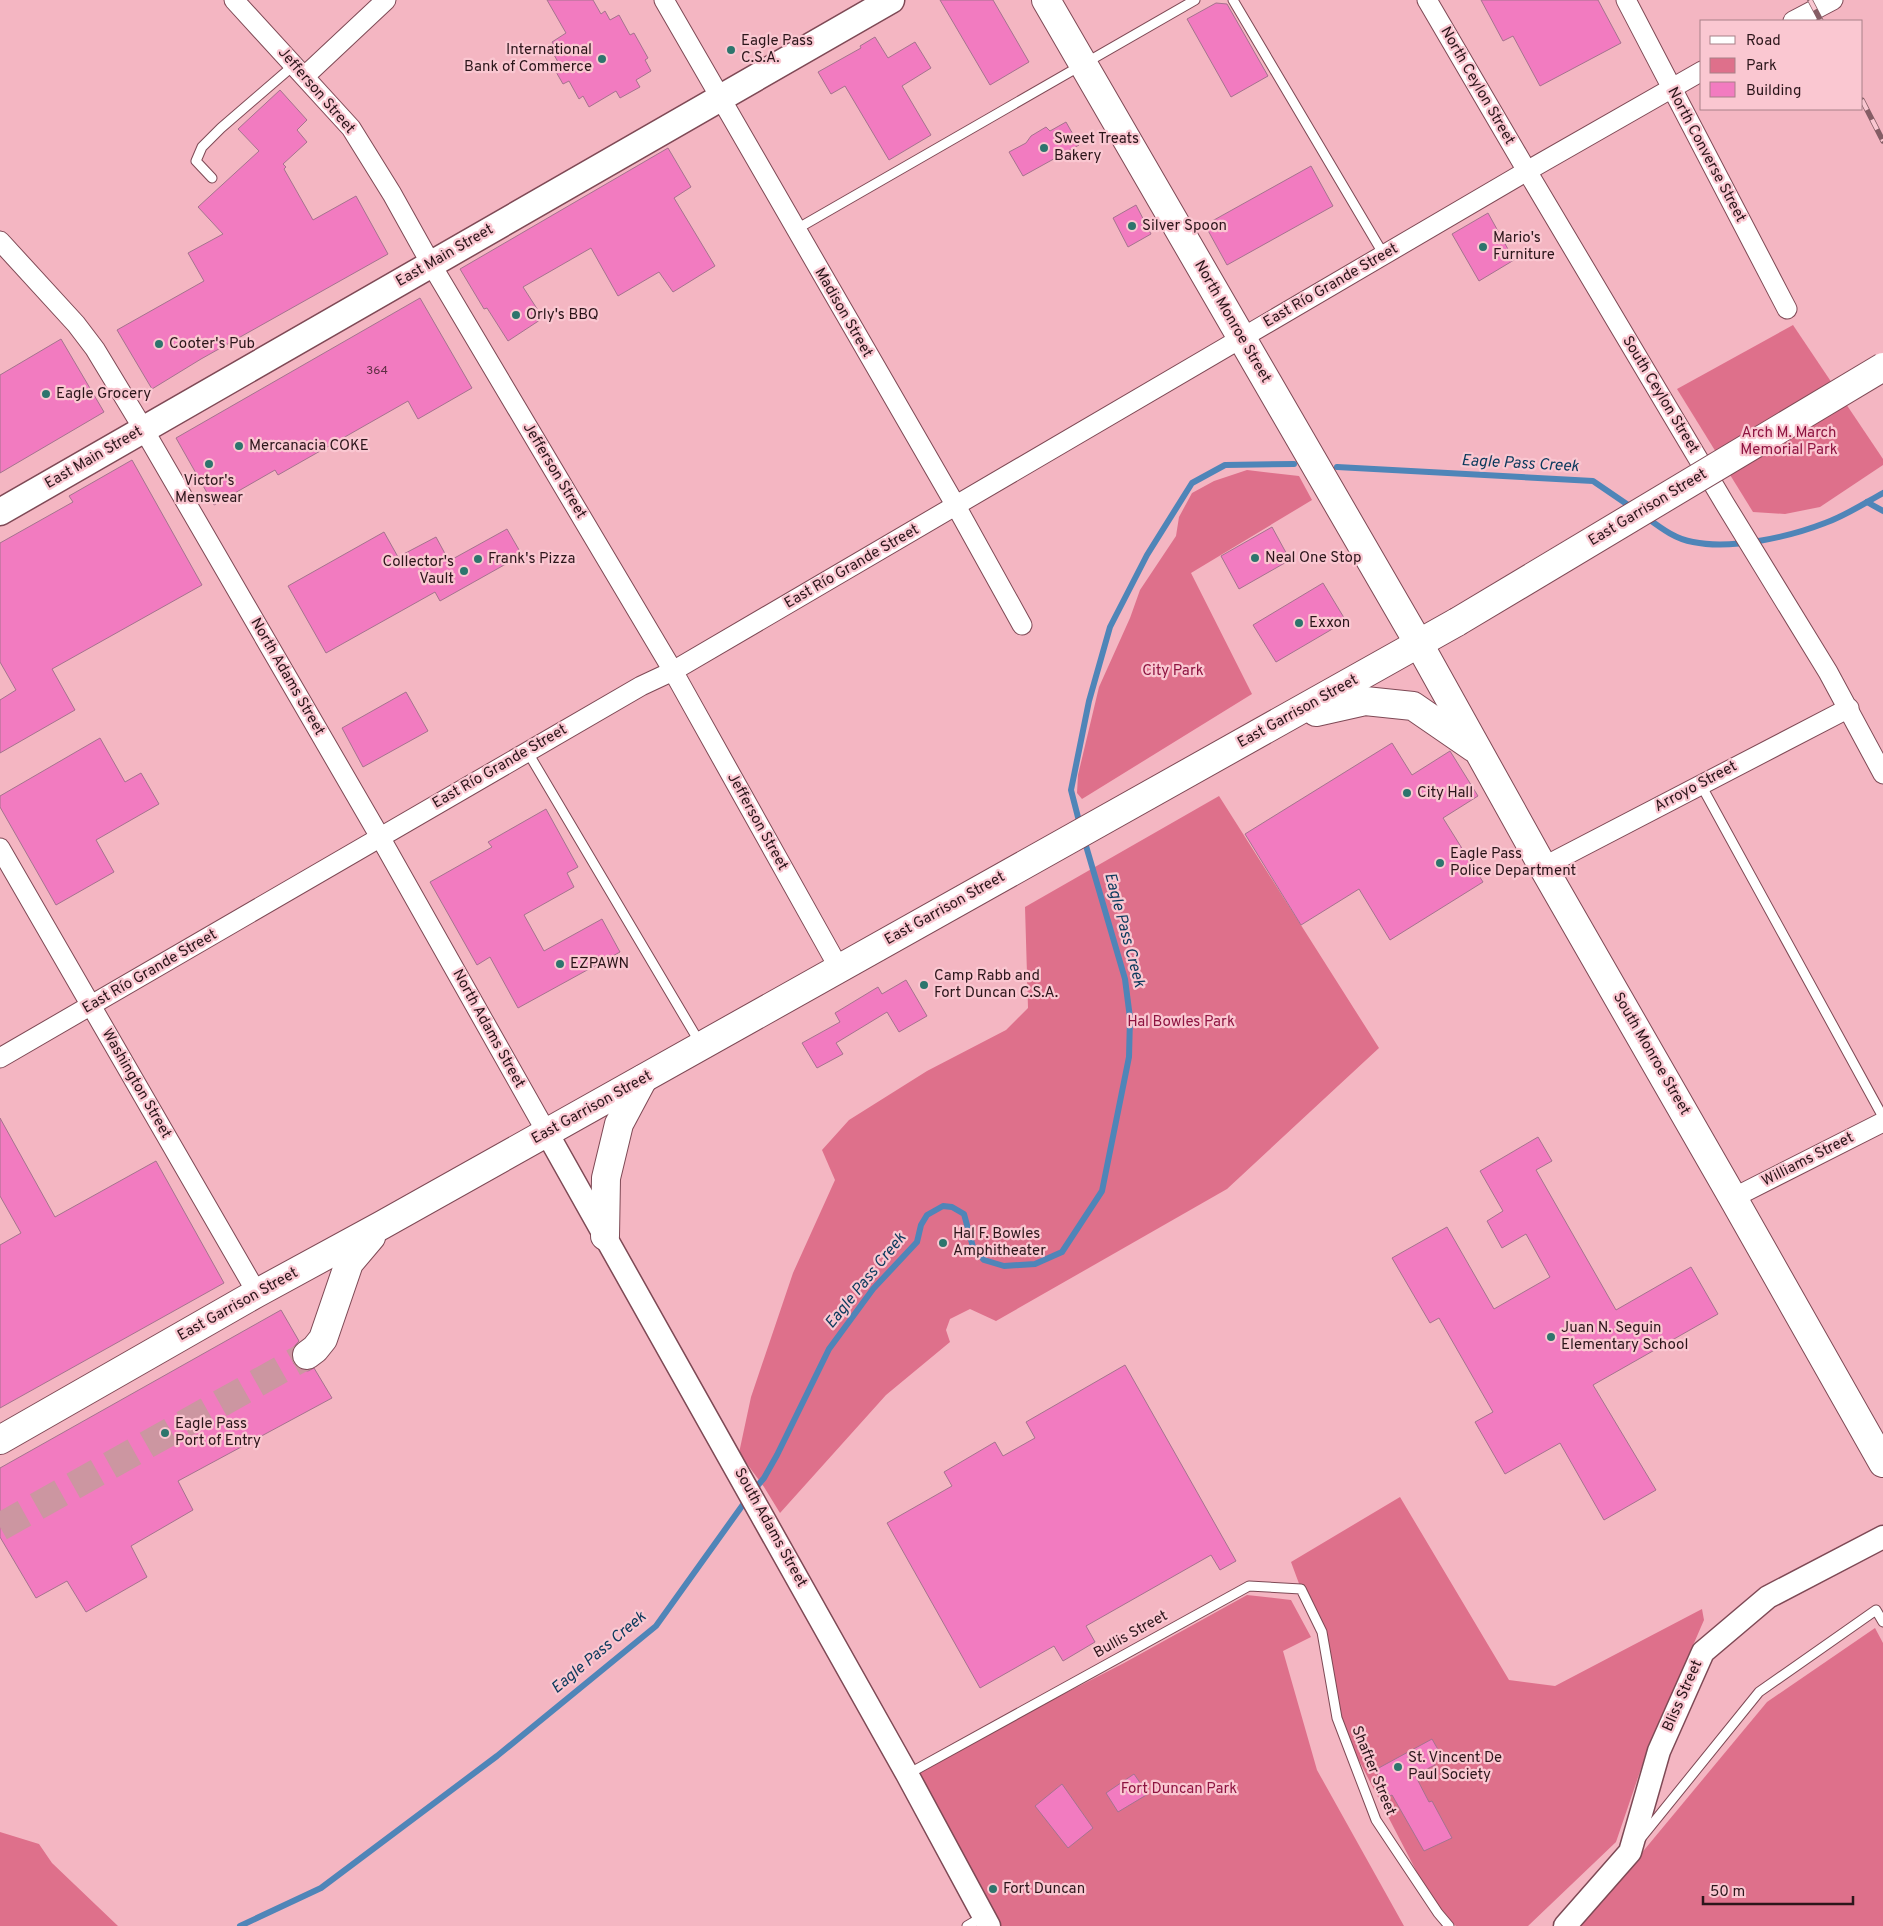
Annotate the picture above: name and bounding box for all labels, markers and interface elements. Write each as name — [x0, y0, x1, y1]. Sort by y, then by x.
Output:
legend — [1700, 20, 1863, 110]
street label: North Ceylon Street — [1435, 24, 1519, 148]
place label: Eagle Pass C.S.A. — [741, 32, 813, 68]
text: Road — [1746, 32, 1781, 51]
place label: International Bank of Commerce — [464, 41, 592, 77]
street label: Jefferson Street — [273, 44, 359, 138]
marker: Eagle Pass C.S.A. — [725, 44, 737, 56]
marker: International Bank of Commerce — [596, 53, 608, 65]
text: Park — [1746, 57, 1777, 76]
text: Building — [1746, 82, 1801, 101]
street label: North Converse Street — [1662, 84, 1750, 226]
place label: Sweet Treats Bakery — [1054, 130, 1139, 166]
marker: Sweet Treats Bakery — [1038, 142, 1050, 154]
place label: Silver Spoon — [1142, 217, 1227, 236]
street label: East Main Street — [393, 220, 497, 292]
marker: Silver Spoon — [1126, 220, 1138, 232]
place label: Mario's Furniture — [1493, 229, 1555, 265]
street label: East Río Grande Street — [1260, 240, 1402, 332]
marker: Mario's Furniture — [1477, 241, 1489, 253]
street label: North Monroe Street — [1189, 257, 1275, 387]
street label: Madison Street — [810, 265, 876, 361]
place label: Orly's BBQ — [526, 306, 599, 325]
marker: Orly's BBQ — [510, 309, 522, 321]
street label: South Ceylon Street — [1617, 333, 1703, 457]
place label: Cooter's Pub — [169, 335, 255, 354]
marker: Cooter's Pub — [153, 338, 165, 350]
house number: 364 — [366, 363, 388, 379]
place label: Eagle Grocery — [56, 385, 151, 404]
marker: Eagle Grocery — [40, 388, 52, 400]
street label: Jefferson Street — [518, 420, 590, 522]
street label: East Main Street — [42, 422, 146, 494]
park label: Arch M. March Memorial Park — [1740, 424, 1838, 460]
place label: Mercanacia COKE — [249, 437, 369, 456]
marker: Mercanacia COKE — [233, 440, 245, 452]
water label: Eagle Pass Creek — [1461, 451, 1580, 477]
marker: Victor's Menswear — [203, 458, 215, 470]
street label: East Garrison Street — [1585, 465, 1711, 551]
place label: Victor's Menswear — [175, 472, 243, 508]
street label: East Río Grande Street — [781, 521, 923, 613]
place label: Neal One Stop — [1265, 549, 1361, 568]
place label: Frank's Pizza — [488, 550, 575, 569]
marker: Neal One Stop — [1249, 552, 1261, 564]
place label: Collector's Vault — [382, 553, 454, 589]
marker: Frank's Pizza — [472, 553, 484, 565]
marker: Collector's Vault — [458, 565, 470, 577]
place label: Exxon — [1309, 614, 1350, 633]
street label: North Adams Street — [246, 615, 328, 739]
marker: Exxon — [1293, 617, 1305, 629]
park label: City Park — [1142, 662, 1204, 681]
street label: East Garrison Street — [1234, 671, 1362, 753]
street label: East Río Grande Street — [429, 721, 571, 813]
street label: Arroyo Street — [1651, 757, 1741, 817]
street label: Jefferson Street — [722, 770, 792, 874]
place label: City Hall — [1417, 784, 1473, 803]
marker: City Hall — [1401, 787, 1413, 799]
place label: Eagle Pass Police Department — [1450, 845, 1576, 881]
marker: Eagle Pass Police Department — [1434, 857, 1446, 869]
street label: East Garrison Street — [881, 868, 1009, 950]
water label: Eagle Pass Creek — [1099, 870, 1149, 990]
street label: East Río Grande Street — [79, 926, 221, 1018]
place label: EZPAWN — [570, 955, 629, 974]
marker: EZPAWN — [554, 958, 566, 970]
street label: North Adams Street — [447, 966, 529, 1092]
place label: Camp Rabb and Fort Duncan C.S.A. — [934, 967, 1058, 1003]
marker: Camp Rabb and Fort Duncan C.S.A. — [918, 979, 930, 991]
street label: South Monroe Street — [1608, 989, 1694, 1119]
park label: Hal Bowles Park — [1127, 1013, 1235, 1032]
street label: Washington Street — [97, 1026, 175, 1142]
street label: East Garrison Street — [528, 1067, 656, 1149]
street label: Williams Street — [1759, 1129, 1857, 1191]
place label: Hal F. Bowles Amphitheater — [953, 1225, 1046, 1261]
water label: Eagle Pass Creek — [821, 1228, 911, 1333]
marker: Hal F. Bowles Amphitheater — [937, 1237, 949, 1249]
street label: East Garrison Street — [174, 1264, 302, 1346]
place label: Juan N. Seguin Elementary School — [1561, 1319, 1688, 1355]
marker: Juan N. Seguin Elementary School — [1545, 1331, 1557, 1343]
place label: Eagle Pass Port of Entry — [175, 1415, 261, 1451]
marker: Eagle Pass Port of Entry — [159, 1427, 171, 1439]
street label: South Adams Street — [729, 1465, 811, 1591]
water label: Eagle Pass Creek — [547, 1607, 651, 1699]
street label: Bullis Street — [1091, 1607, 1171, 1663]
street label: Bliss Street — [1659, 1657, 1707, 1735]
street label: Shafter Street — [1346, 1723, 1400, 1819]
place label: St. Vincent De Paul Society — [1408, 1749, 1502, 1785]
marker: St. Vincent De Paul Society — [1392, 1761, 1404, 1773]
park label: Fort Duncan Park — [1121, 1780, 1237, 1799]
scale bar — [1703, 1874, 1853, 1906]
place label: Fort Duncan — [1003, 1880, 1085, 1899]
marker: Fort Duncan — [987, 1883, 999, 1895]
text: 50 m — [1710, 1883, 1745, 1902]

